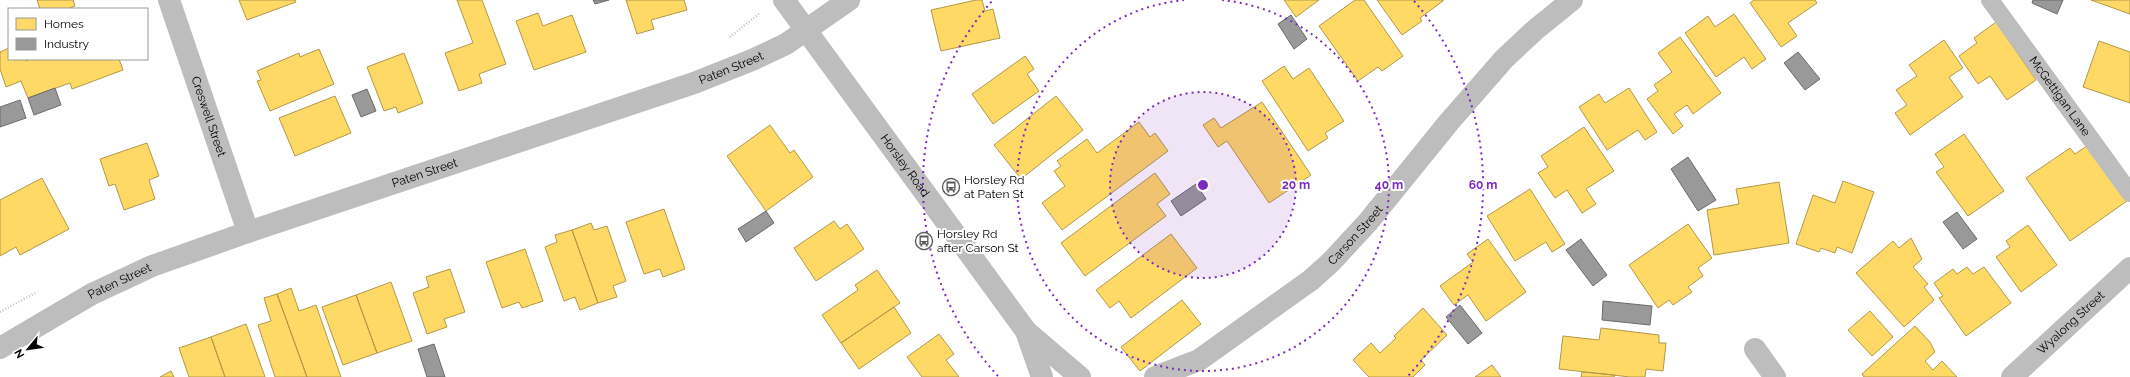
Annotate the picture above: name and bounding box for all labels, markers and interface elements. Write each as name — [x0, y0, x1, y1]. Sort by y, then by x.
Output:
legend — [8, 8, 148, 60]
text: Homes — [44, 17, 84, 31]
text: Industry — [44, 37, 90, 51]
street label: Paten Street — [697, 49, 766, 87]
street label: McGettigan Lane — [2026, 54, 2093, 139]
street label: Creswell Street — [188, 74, 229, 159]
street label: Horsley Road — [877, 131, 933, 200]
street label: Paten Street — [390, 156, 459, 190]
place label: Horsley Rd at Paten St — [964, 173, 1024, 201]
bus stop icon: Horsley Rd at Paten St — [941, 177, 961, 197]
centre of rings — [1196, 178, 1210, 192]
text: 20 m — [1282, 178, 1310, 192]
text: 40 m — [1375, 178, 1403, 192]
text: 60 m — [1469, 178, 1497, 192]
street label: Carson Street — [1325, 202, 1386, 268]
place label: Horsley Rd after Carson St — [937, 227, 1019, 255]
bus stop icon: Horsley Rd after Carson St — [914, 231, 934, 251]
street label: Paten Street — [85, 260, 153, 302]
street label: Wyalong Street — [2034, 288, 2107, 357]
north arrow — [8, 329, 48, 369]
text: N — [12, 347, 27, 360]

